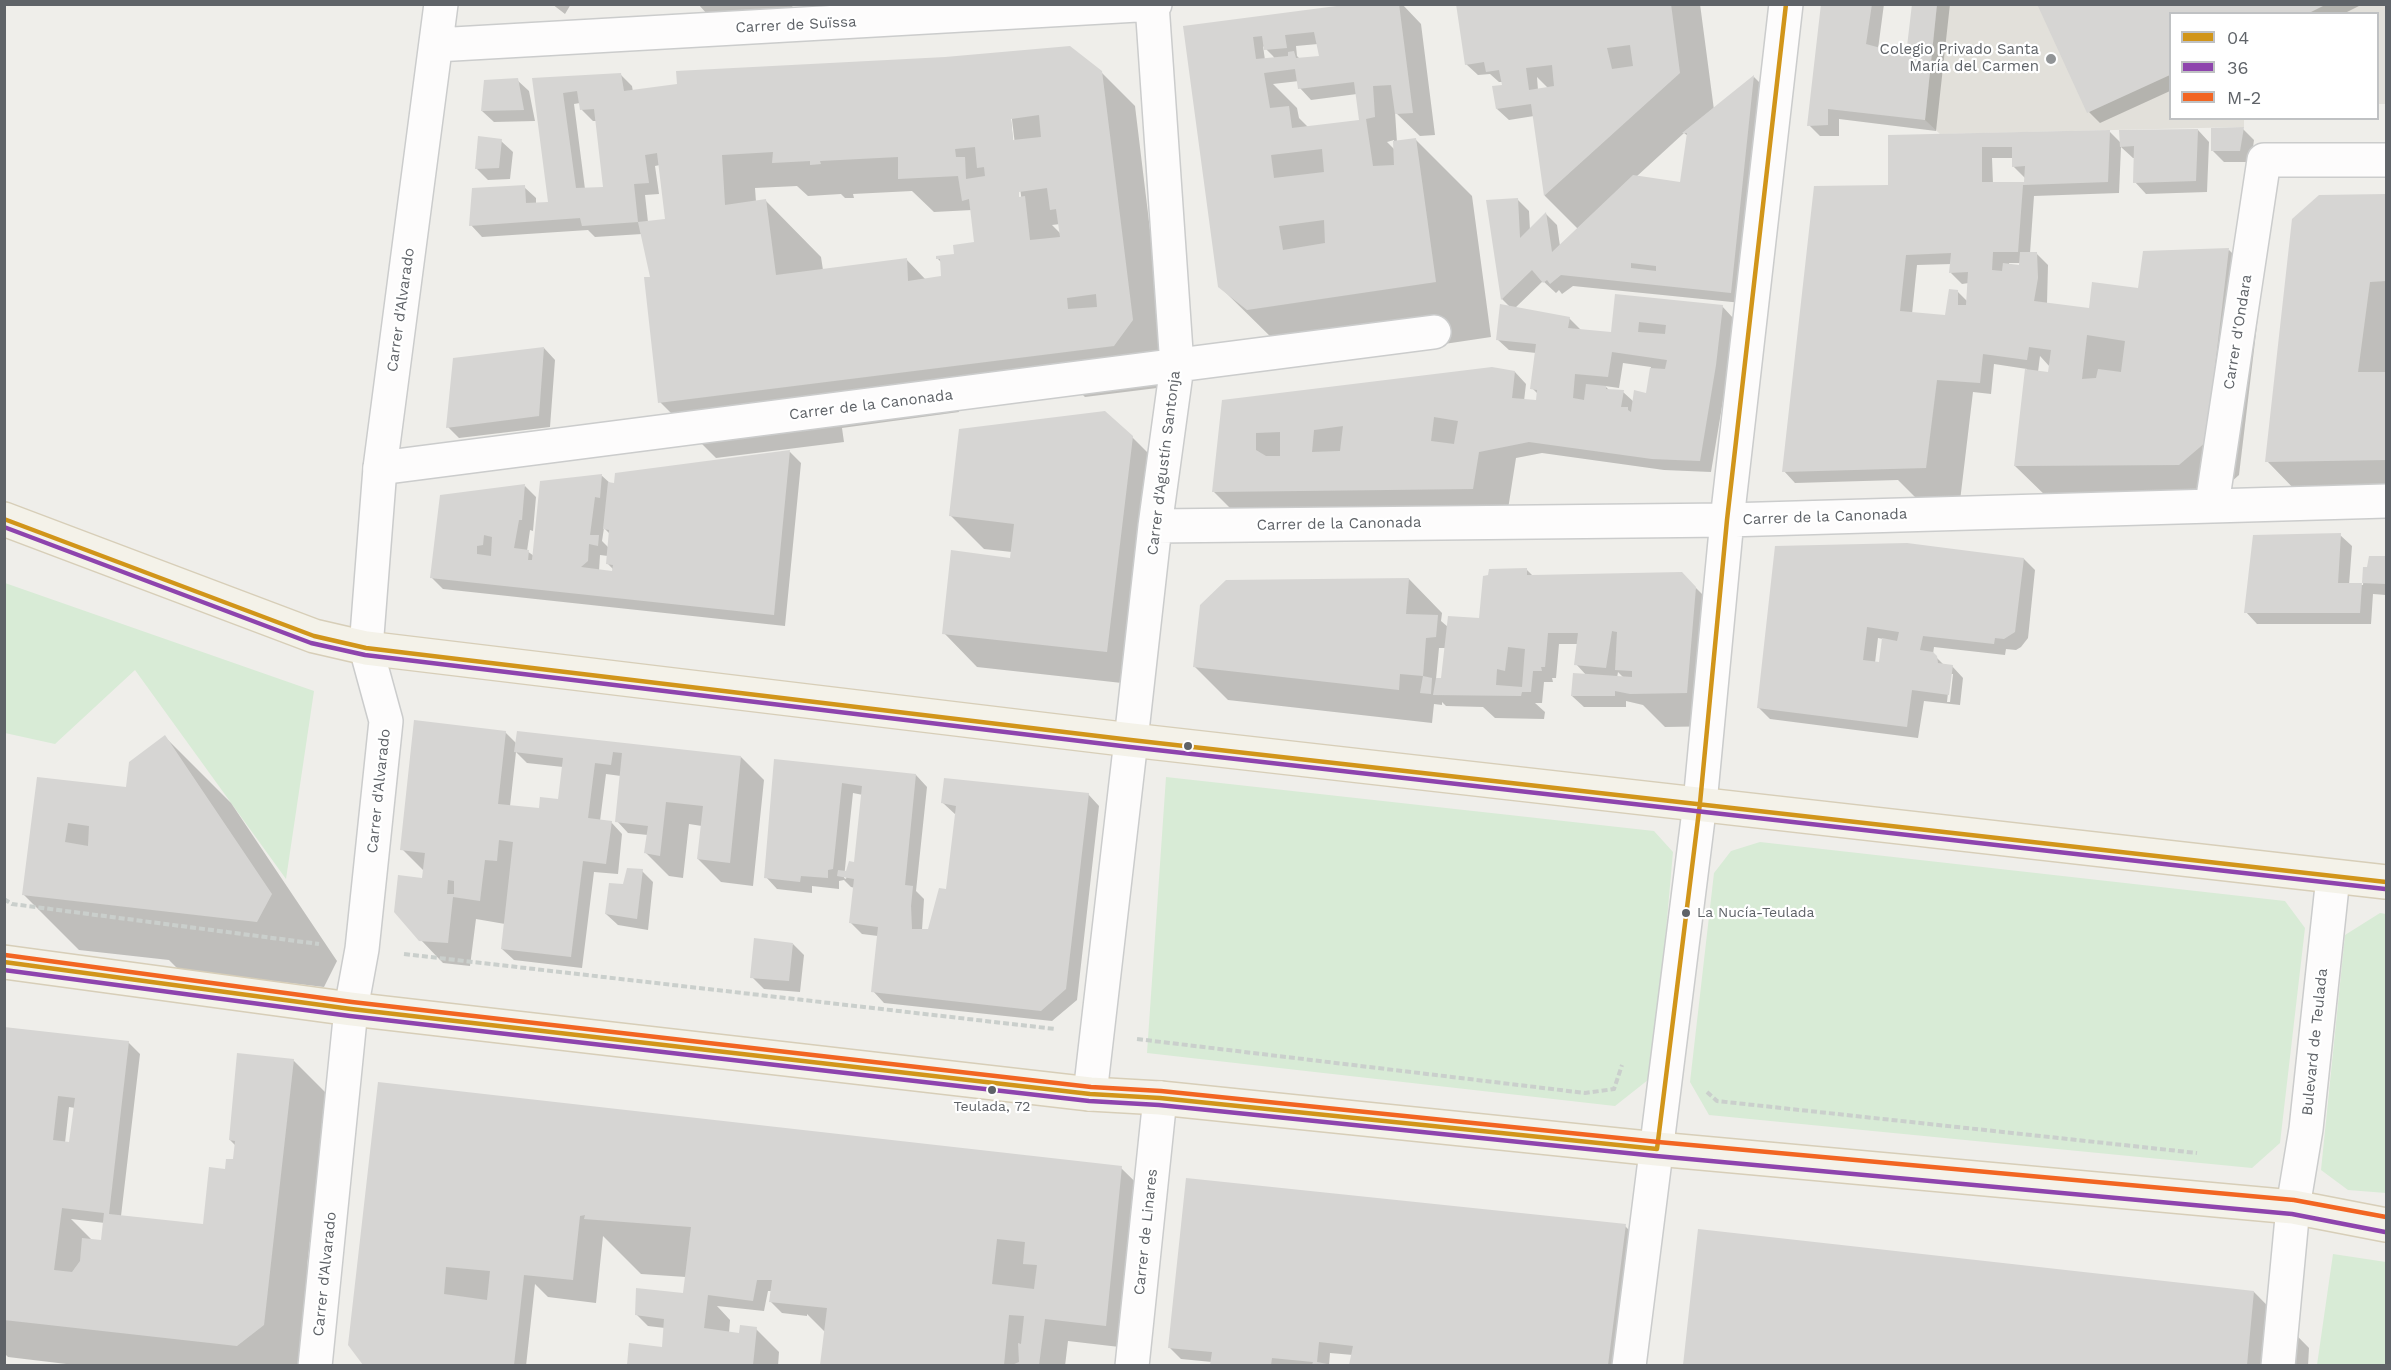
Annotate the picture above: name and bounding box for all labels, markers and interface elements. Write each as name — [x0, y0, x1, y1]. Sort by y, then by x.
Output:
legend — [2169, 12, 2379, 120]
street label: Carrer de Suïssa — [735, 13, 857, 37]
text: 04 — [2227, 27, 2249, 48]
place label: Colegio Privado Santa María del Carmen — [1880, 41, 2039, 76]
marker: Colegio Privado Santa María del Carmen — [2044, 52, 2058, 66]
text: 36 — [2227, 57, 2248, 78]
text: M-2 — [2227, 87, 2261, 108]
street label: Carrer d'Alvarado — [383, 247, 419, 373]
street label: Carrer d'Ondara — [2220, 273, 2256, 391]
street label: Carrer d'Agustín Santonja — [1144, 370, 1184, 556]
street label: Carrer de la Canonada — [788, 386, 954, 424]
street label: Carrer de la Canonada — [1742, 505, 1908, 529]
street label: Carrer de la Canonada — [1256, 514, 1422, 534]
street label: Carrer d'Alvarado — [364, 728, 394, 854]
unlabelled marker — [1182, 740, 1194, 752]
place label: La Nucía-Teulada — [1697, 905, 1815, 921]
marker: La Nucía-Teulada — [1680, 907, 1692, 919]
street label: Bulevard de Teulada — [2298, 967, 2332, 1117]
marker: Teulada, 72 — [986, 1084, 998, 1096]
place label: Teulada, 72 — [953, 1099, 1031, 1115]
street label: Carrer de Linares — [1130, 1168, 1162, 1296]
street label: Carrer d'Alvarado — [310, 1211, 340, 1337]

